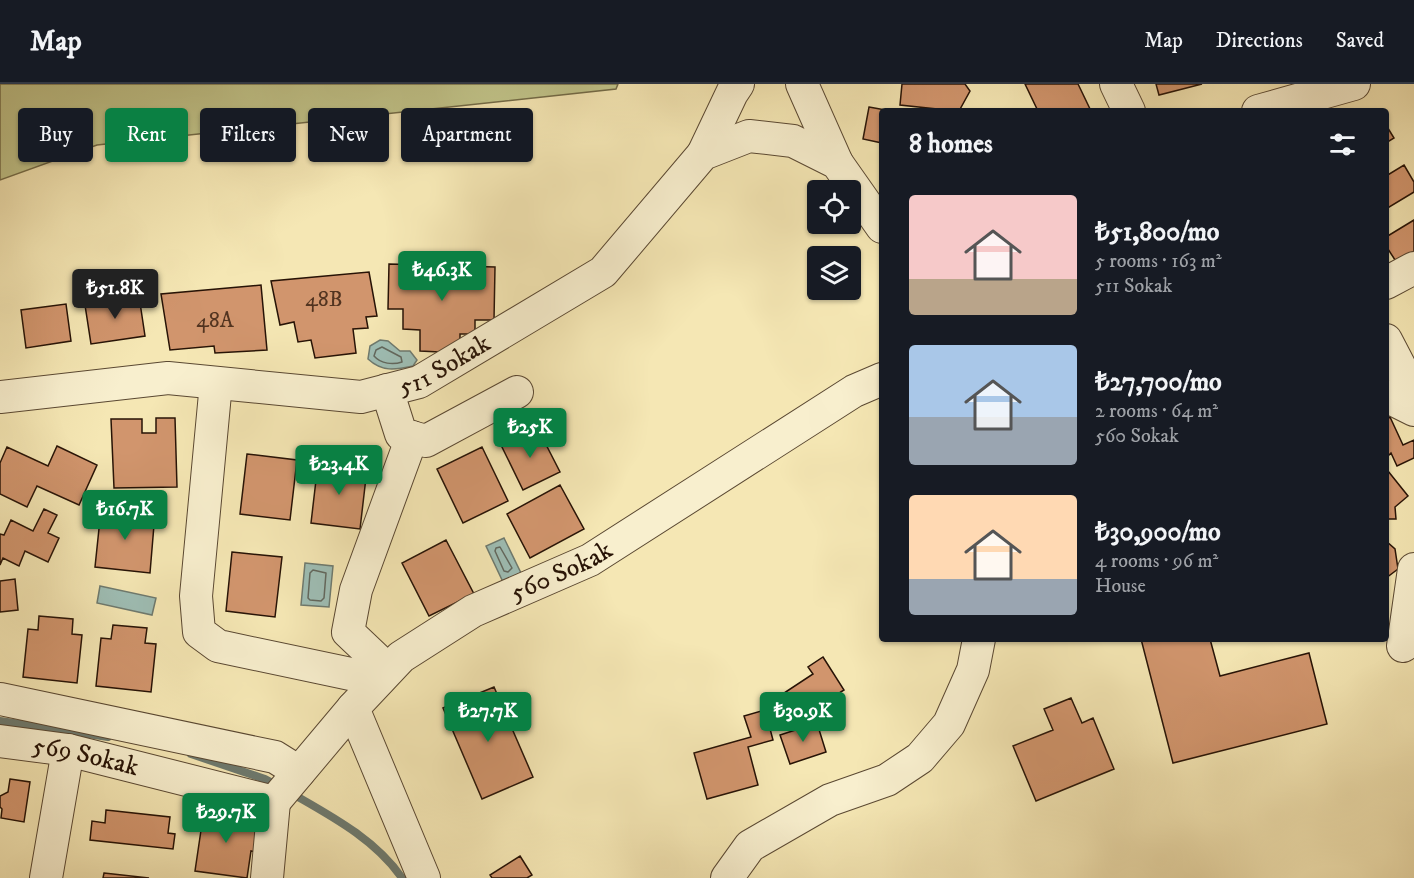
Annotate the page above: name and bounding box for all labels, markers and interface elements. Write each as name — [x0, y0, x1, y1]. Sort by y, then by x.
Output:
text: Map — [30, 24, 82, 59]
text: Map — [1144, 28, 1183, 54]
text: Directions — [1216, 28, 1303, 54]
text: Saved — [1336, 28, 1384, 54]
chip: Buy — [18, 108, 93, 162]
chip: Rent — [105, 108, 188, 162]
chip: Filters — [200, 108, 296, 162]
chip: New — [308, 108, 389, 162]
chip: Apartment — [401, 108, 533, 162]
text: 8 homes — [909, 128, 993, 161]
icon: filters — [1326, 128, 1359, 161]
map controls — [807, 180, 861, 300]
button: locate — [807, 180, 861, 234]
text: ₺51,800/mo — [1095, 216, 1220, 249]
icon: home — [957, 219, 1029, 291]
button: layers — [807, 246, 861, 300]
text: 5 rooms · 163 m² — [1095, 249, 1222, 274]
pin: ₺46.3K — [393, 251, 491, 302]
text: ₺46.3K — [412, 258, 472, 283]
pin: ₺51.8K — [66, 269, 164, 320]
text: 511 Sokak — [1095, 274, 1172, 299]
text: ₺51.8K — [86, 276, 144, 301]
house number: 48B — [305, 286, 343, 313]
house number: 48A — [196, 307, 235, 334]
street label: 511 Sokak — [395, 327, 497, 403]
text: ₺27,700/mo — [1095, 366, 1222, 399]
icon: home — [957, 369, 1029, 441]
text: 2 rooms · 64 m² — [1095, 399, 1218, 424]
pin: ₺25K — [494, 408, 566, 459]
text: ₺25K — [507, 415, 553, 440]
text: 560 Sokak — [1095, 424, 1179, 449]
pin: ₺23.4K — [290, 445, 388, 496]
text: ₺23.4K — [309, 452, 369, 477]
pin: ₺16.7K — [76, 490, 174, 541]
text: ₺16.7K — [96, 497, 154, 522]
text: ₺30,900/mo — [1095, 516, 1221, 549]
icon: home — [957, 519, 1029, 591]
street label: 560 Sokak — [505, 533, 619, 609]
text: 4 rooms · 96 m² — [1095, 549, 1218, 574]
text: House — [1095, 574, 1146, 599]
pin: ₺27.7K — [439, 692, 537, 743]
pin: ₺30.9K — [754, 692, 852, 743]
text: ₺27.7K — [458, 699, 518, 724]
text: ₺30.9K — [774, 699, 832, 724]
street label: 569 Sokak — [31, 729, 142, 784]
pin: ₺29.7K — [177, 793, 275, 844]
text: ₺29.7K — [196, 800, 256, 825]

